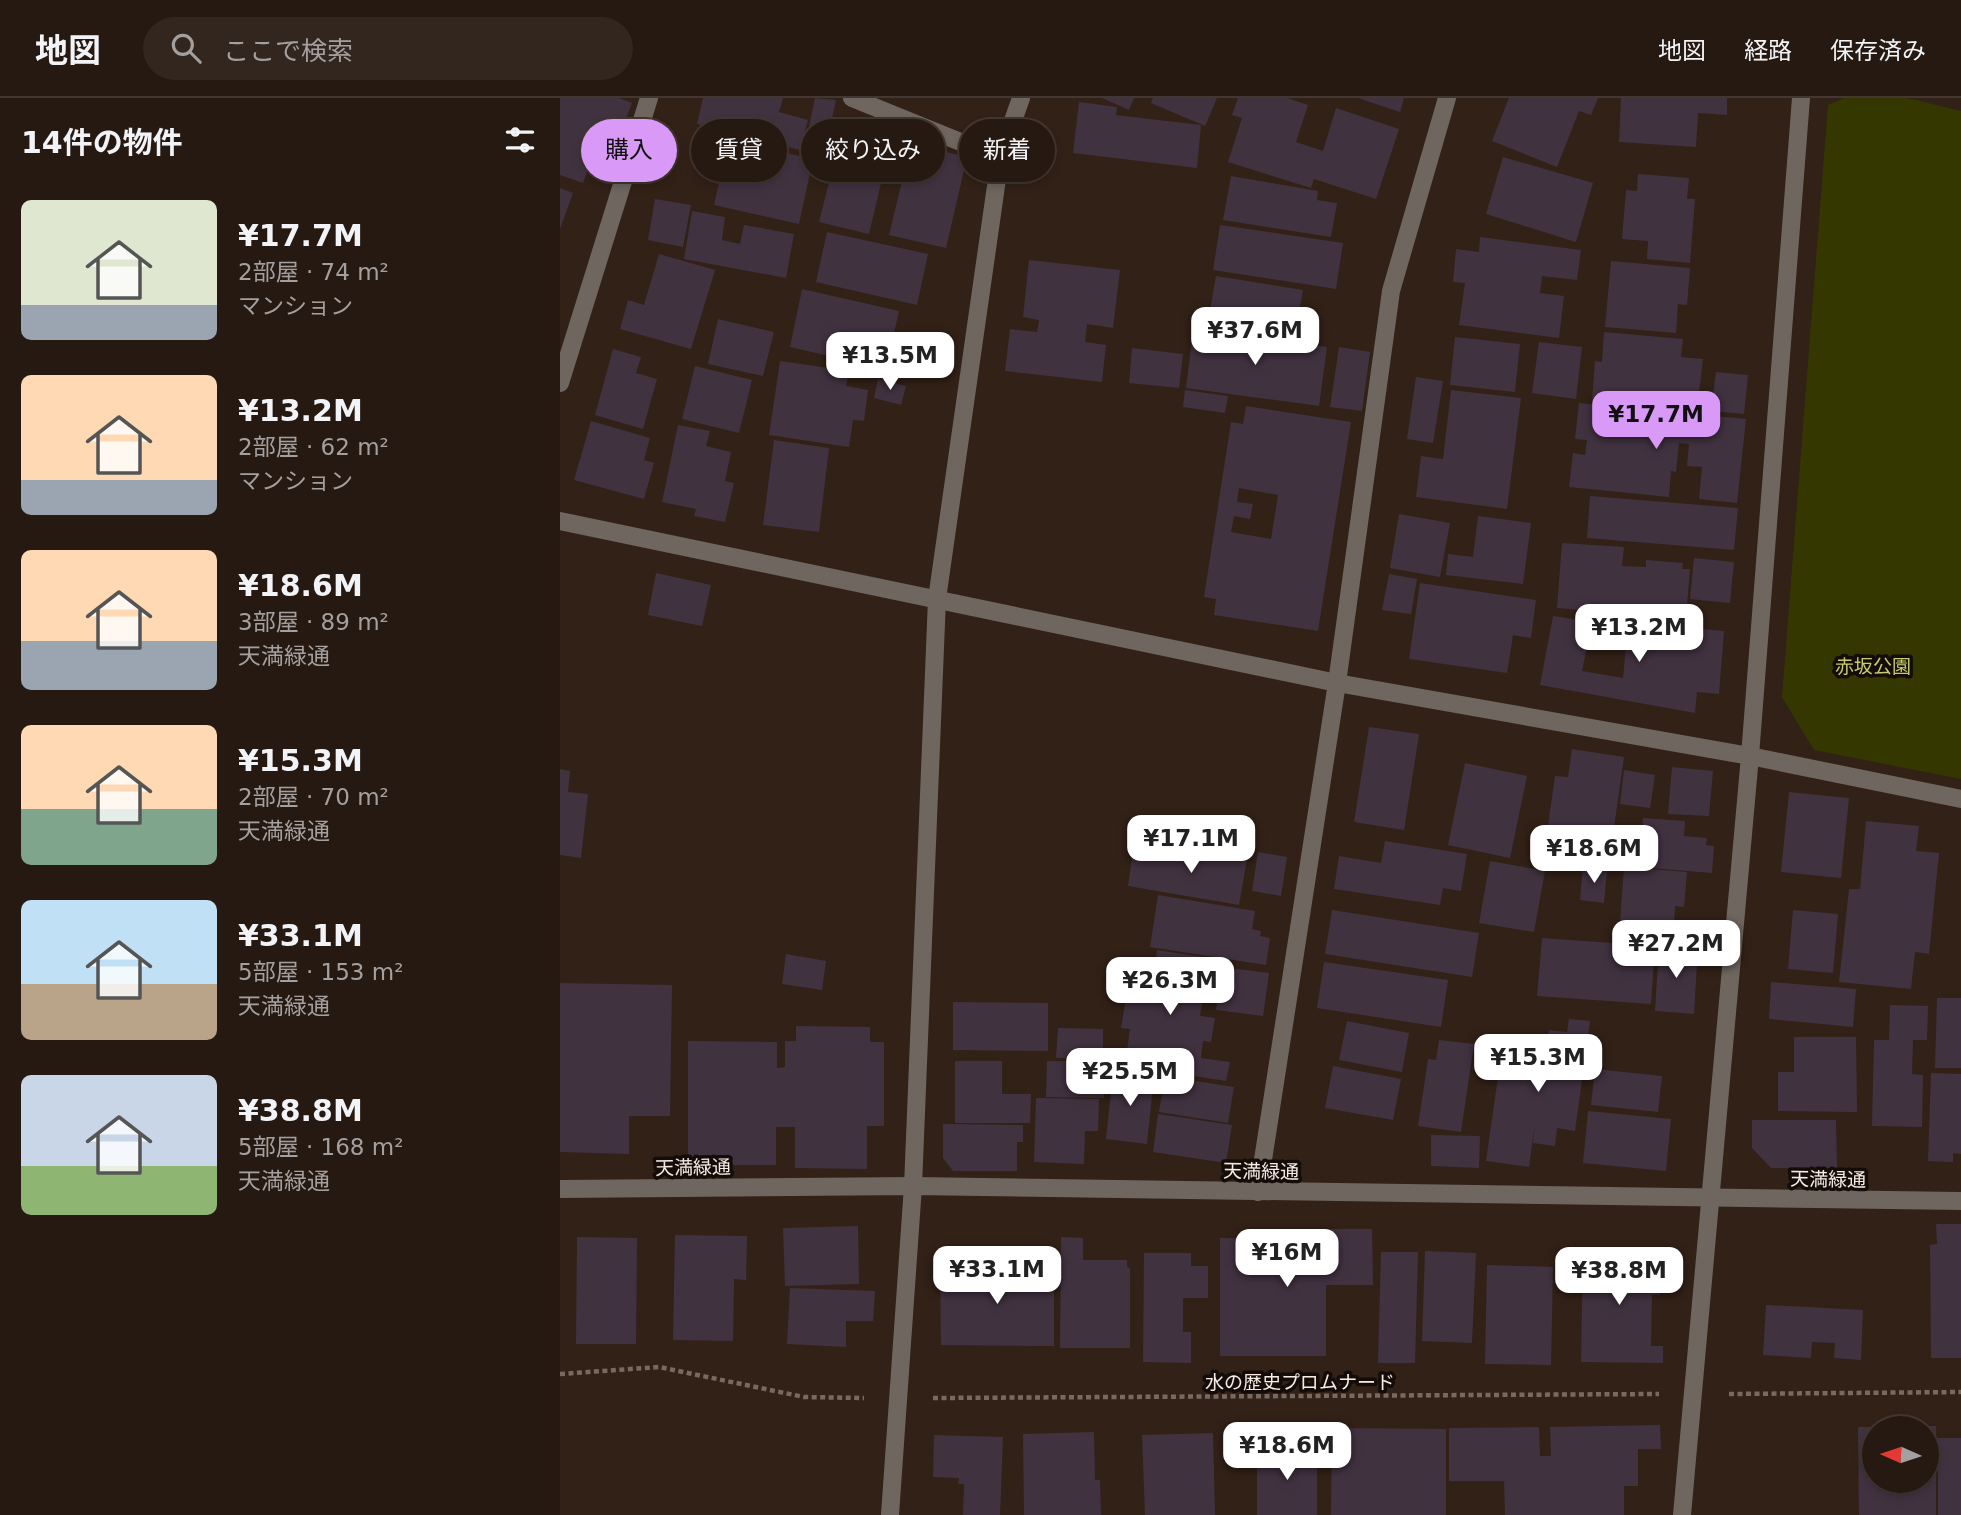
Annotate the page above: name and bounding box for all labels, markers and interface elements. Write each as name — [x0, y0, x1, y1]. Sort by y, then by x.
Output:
search box — [143, 17, 633, 80]
icon: search — [167, 29, 205, 67]
text: 地図 — [35, 31, 101, 70]
text: ここで検索 — [223, 36, 353, 66]
text: 地図 — [1658, 37, 1706, 65]
text: 経路 — [1744, 37, 1792, 65]
text: 保存済み — [1830, 37, 1926, 65]
chip: 購入 — [581, 119, 677, 182]
chip: 賃貸 — [691, 119, 787, 182]
chip: 絞り込み — [801, 119, 945, 182]
chip: 新着 — [959, 119, 1055, 182]
icon: filters — [501, 121, 539, 159]
text: 14件の物件 — [21, 125, 183, 160]
text: ¥17.7M — [238, 218, 363, 253]
icon: home — [77, 228, 161, 312]
text: 2部屋 · 74 m² — [238, 259, 389, 285]
text: マンション — [238, 293, 353, 319]
pin: ¥37.6M — [1198, 308, 1312, 367]
text: ¥37.6M — [1207, 317, 1303, 343]
pin: ¥13.5M — [833, 332, 947, 392]
text: ¥13.5M — [842, 342, 938, 368]
pin: ¥17.7M — [1599, 392, 1713, 451]
text: ¥13.2M — [238, 393, 363, 428]
text: ¥17.7M — [1608, 401, 1704, 427]
icon: home — [77, 403, 161, 487]
text: 2部屋 · 62 m² — [238, 434, 389, 460]
text: マンション — [238, 468, 353, 494]
text: ¥18.6M — [238, 568, 363, 603]
icon: home — [77, 578, 161, 662]
pin: ¥13.2M — [1582, 604, 1696, 664]
text: 3部屋 · 89 m² — [238, 609, 389, 635]
text: ¥13.2M — [1591, 614, 1687, 640]
text: 天満緑通 — [238, 643, 330, 669]
park label: 赤坂公園 — [1835, 655, 1911, 677]
text: ¥15.3M — [238, 743, 363, 778]
icon: home — [77, 753, 161, 837]
text: 2部屋 · 70 m² — [238, 784, 389, 810]
pin: ¥17.1M — [1134, 816, 1248, 875]
text: 天満緑通 — [238, 818, 330, 844]
text: ¥17.1M — [1143, 825, 1239, 851]
pin: ¥18.6M — [1537, 826, 1651, 885]
text: ¥18.6M — [1546, 835, 1642, 861]
text: ¥33.1M — [238, 918, 363, 953]
pin: ¥27.2M — [1619, 920, 1733, 980]
icon: home — [77, 928, 161, 1012]
text: ¥27.2M — [1628, 930, 1724, 956]
pin: ¥26.3M — [1113, 958, 1227, 1017]
text: 5部屋 · 153 m² — [238, 959, 403, 985]
text: ¥26.3M — [1122, 967, 1218, 993]
text: 天満緑通 — [238, 993, 330, 1019]
pin: ¥15.3M — [1481, 1034, 1595, 1094]
text: ¥15.3M — [1490, 1044, 1586, 1070]
pin: ¥25.5M — [1073, 1048, 1187, 1108]
text: ¥25.5M — [1082, 1058, 1178, 1084]
text: ¥38.8M — [238, 1093, 363, 1128]
icon: home — [77, 1103, 161, 1187]
text: 5部屋 · 168 m² — [238, 1134, 403, 1160]
street label: 天満緑通 — [655, 1155, 731, 1179]
street label: 天満緑通 — [1223, 1159, 1299, 1183]
street label: 天満緑通 — [1790, 1167, 1866, 1191]
text: 天満緑通 — [238, 1168, 330, 1194]
pin: ¥16M — [1246, 1230, 1328, 1289]
text: ¥16M — [1252, 1239, 1322, 1265]
pin: ¥33.1M — [940, 1246, 1054, 1306]
pin: ¥38.8M — [1562, 1248, 1676, 1307]
text: ¥33.1M — [949, 1256, 1045, 1282]
text: ¥38.8M — [1571, 1257, 1667, 1283]
street label: 水の歴史プロムナード — [1205, 1371, 1395, 1393]
north arrow — [1862, 1416, 1939, 1493]
map controls — [1862, 1416, 1939, 1493]
pin: ¥18.6M — [1230, 1422, 1344, 1482]
text: ¥18.6M — [1239, 1432, 1335, 1458]

